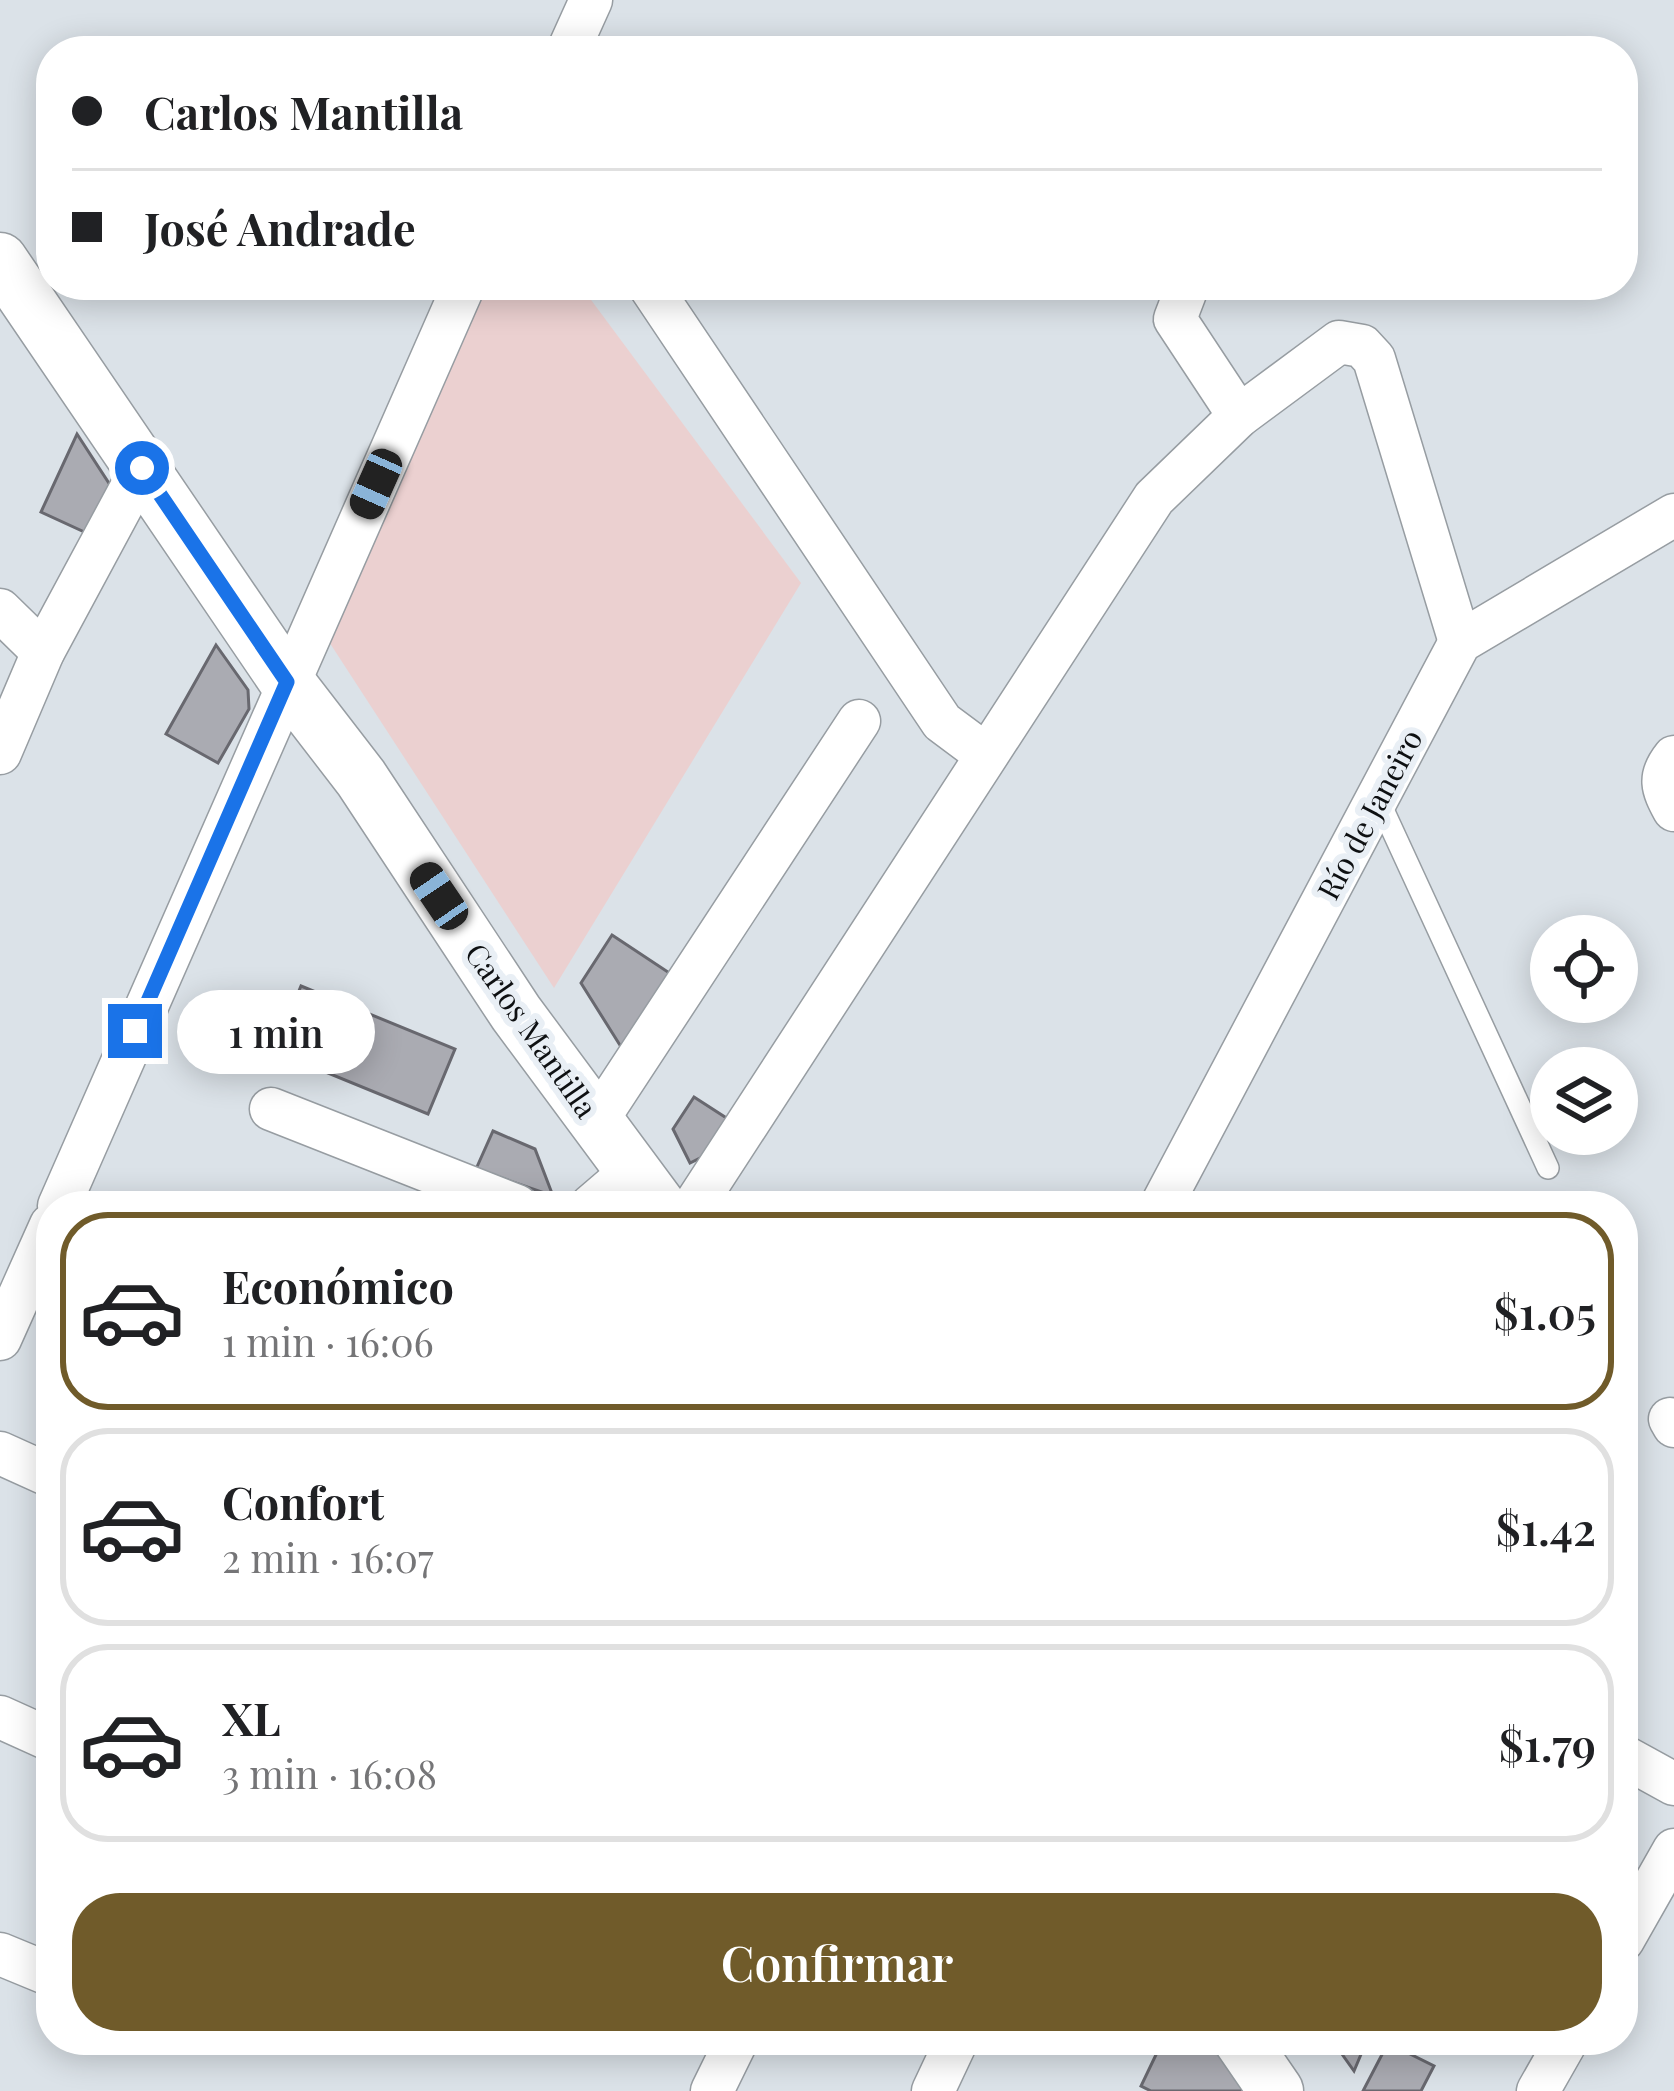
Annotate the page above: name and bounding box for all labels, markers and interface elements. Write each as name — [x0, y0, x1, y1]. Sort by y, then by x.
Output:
text: Carlos Mantilla — [144, 81, 463, 141]
text: José Andrade — [144, 197, 416, 257]
route start — [115, 441, 169, 495]
car — [345, 444, 407, 524]
street label: Río de Janeiro — [1307, 722, 1431, 906]
car — [404, 856, 474, 936]
map controls — [1530, 915, 1638, 1155]
button: locate — [1530, 915, 1638, 1023]
street label: Carlos Mantilla — [457, 935, 607, 1125]
callout: 1 min — [177, 989, 375, 1073]
route end — [108, 1004, 162, 1058]
text: 1 min — [229, 1006, 323, 1058]
button: layers — [1530, 1047, 1638, 1155]
text: Económico — [222, 1255, 454, 1315]
icon: car — [78, 1257, 186, 1365]
text: $1.05 — [1494, 1281, 1596, 1341]
text: 1 min · 16:06 — [222, 1315, 434, 1367]
text: Confort — [222, 1471, 384, 1531]
icon: car — [78, 1473, 186, 1581]
text: $1.42 — [1496, 1497, 1596, 1557]
text: 2 min · 16:07 — [222, 1531, 434, 1583]
text: XL — [222, 1687, 281, 1747]
icon: car — [78, 1689, 186, 1797]
text: $1.79 — [1499, 1713, 1596, 1773]
text: 3 min · 16:08 — [222, 1747, 437, 1799]
button: Confirmar — [72, 1893, 1602, 2031]

